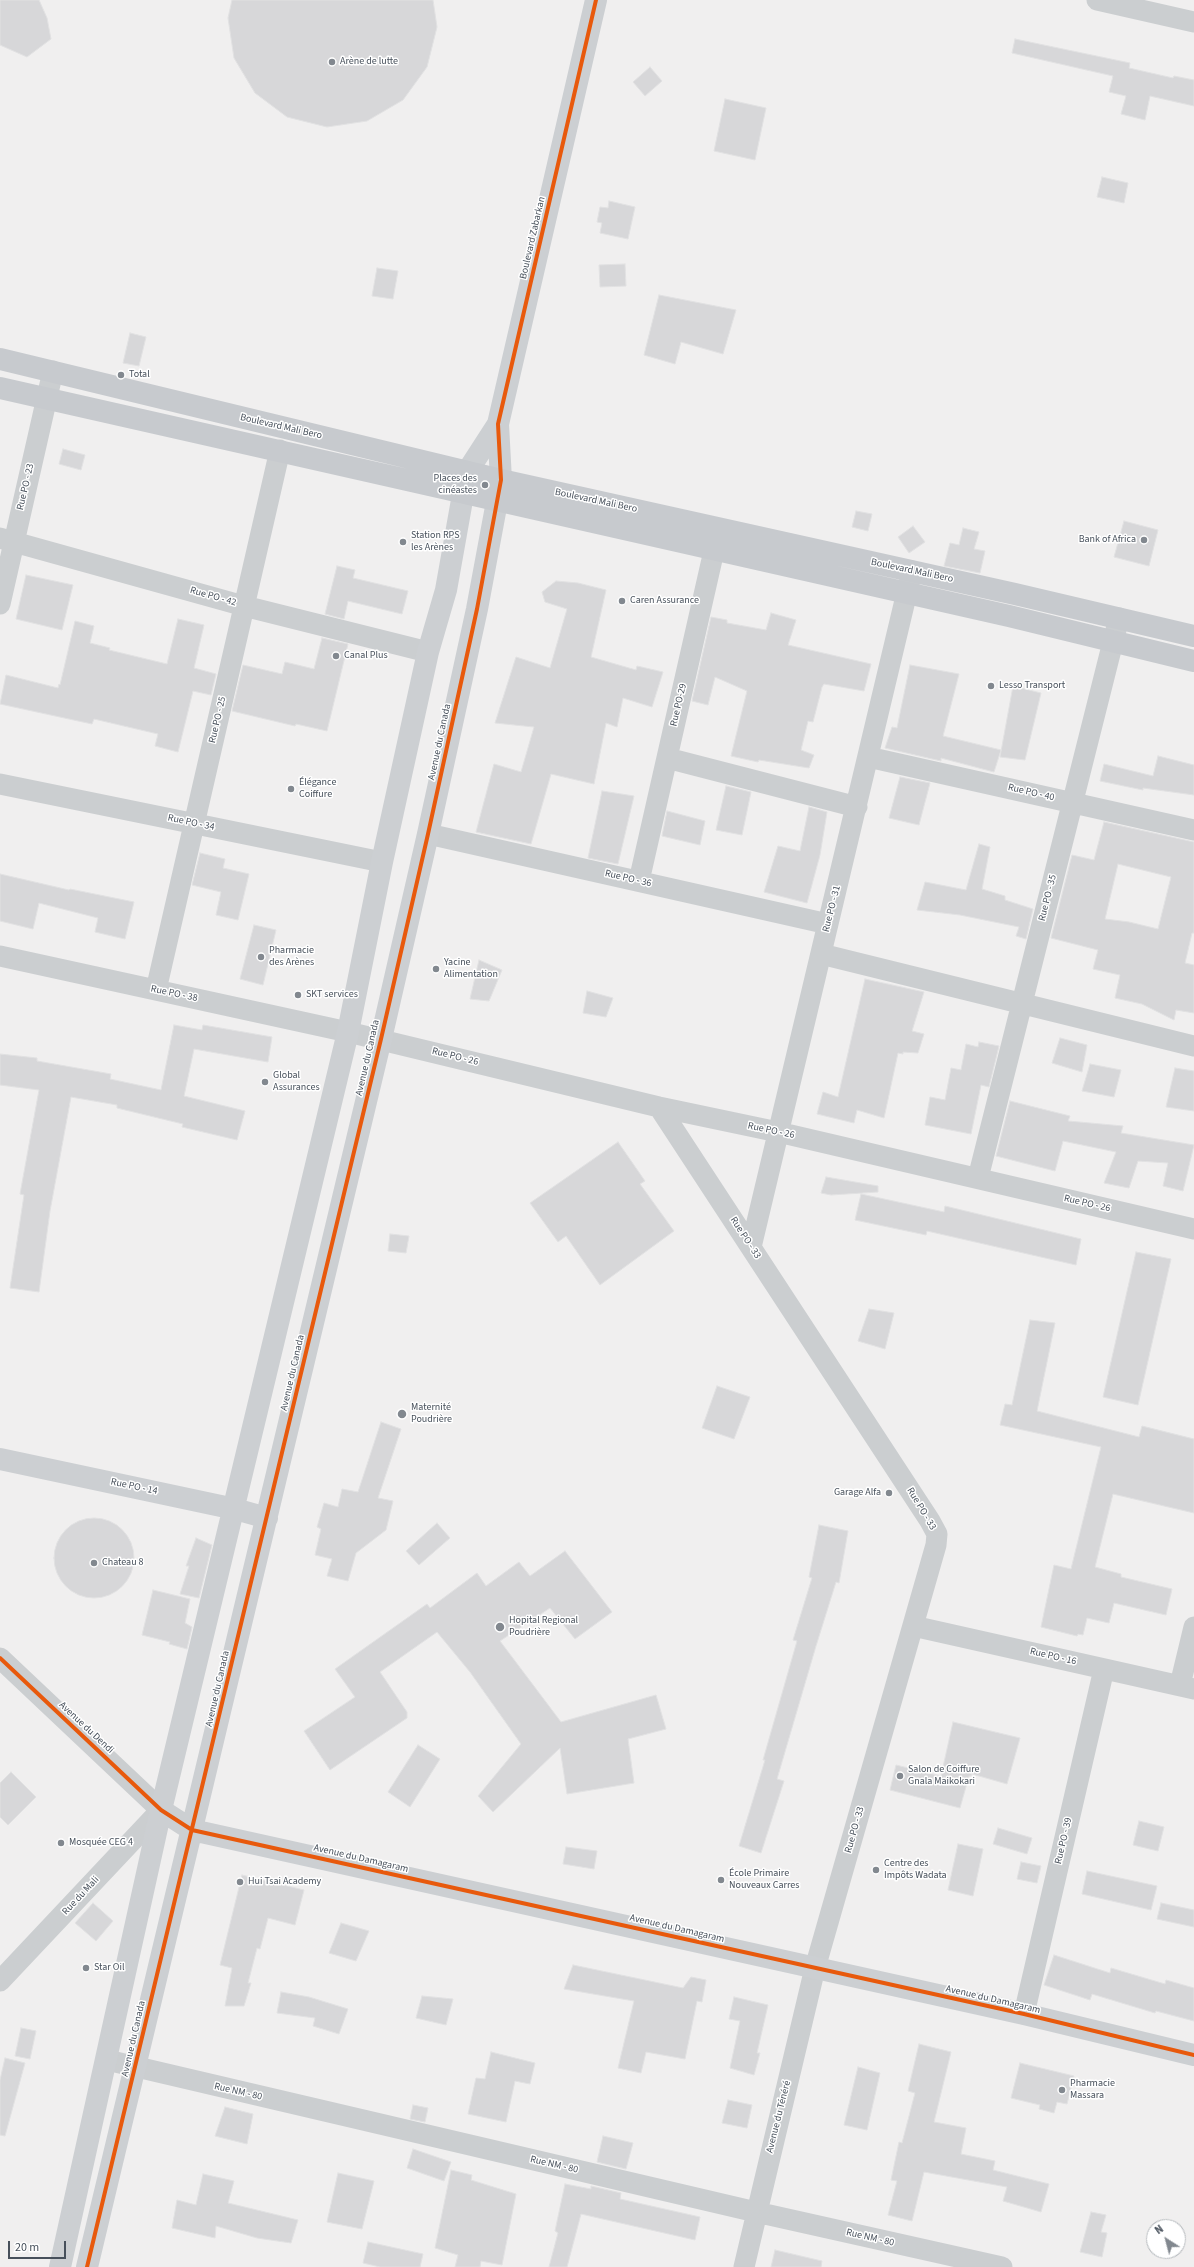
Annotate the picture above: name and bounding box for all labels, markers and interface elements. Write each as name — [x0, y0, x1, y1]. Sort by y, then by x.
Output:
place label: Arène de lutte — [340, 56, 398, 68]
marker: Arène de lutte — [327, 57, 337, 67]
street label: Boulevard Zabarkan — [518, 196, 548, 280]
place label: Total — [129, 369, 150, 381]
marker: Total — [116, 370, 126, 380]
street label: Boulevard Mali Bero — [239, 412, 323, 442]
street label: Rue PO - 23 — [15, 463, 37, 511]
place label: Places des cinéastes — [434, 473, 477, 496]
marker: Places des cinéastes — [480, 480, 490, 490]
street label: Boulevard Mali Bero — [554, 486, 638, 516]
place label: Station RPS les Arènes — [411, 530, 459, 554]
place label: Bank of Africa — [1079, 534, 1136, 546]
marker: Bank of Africa — [1139, 535, 1149, 545]
marker: Station RPS les Arènes — [398, 537, 408, 547]
street label: Boulevard Mali Bero — [870, 556, 954, 586]
street label: Rue PO - 42 — [189, 585, 237, 609]
place label: Caren Assurance — [630, 595, 699, 607]
marker: Caren Assurance — [617, 596, 627, 606]
place label: Canal Plus — [344, 650, 388, 662]
marker: Canal Plus — [331, 651, 341, 661]
place label: Lesso Transport — [999, 680, 1065, 692]
marker: Lesso Transport — [986, 681, 996, 691]
street label: Rue PO-29 — [668, 682, 690, 728]
street label: Rue PO - 25 — [207, 696, 229, 744]
street label: Avenue du Canada — [426, 703, 454, 781]
place label: Élégance Coiffure — [299, 777, 336, 800]
street label: Rue PO - 40 — [1007, 782, 1055, 804]
marker: Élégance Coiffure — [286, 784, 296, 794]
street label: Rue PO - 34 — [167, 812, 215, 834]
street label: Rue PO - 36 — [604, 868, 652, 890]
street label: Rue PO - 35 — [1036, 874, 1060, 922]
street label: Rue PO - 31 — [820, 885, 844, 933]
place label: Pharmacie des Arènes — [269, 945, 314, 968]
marker: Pharmacie des Arènes — [256, 952, 266, 962]
place label: Yacine Alimentation — [444, 957, 498, 980]
marker: Yacine Alimentation — [431, 964, 441, 974]
street label: Rue PO - 38 — [150, 983, 198, 1005]
place label: SKT services — [306, 989, 358, 1001]
marker: SKT services — [293, 990, 303, 1000]
street label: Avenue du Canada — [353, 1019, 383, 1097]
street label: Rue PO - 26 — [431, 1045, 479, 1069]
place label: Global Assurances — [273, 1070, 320, 1094]
marker: Global Assurances — [260, 1077, 270, 1087]
street label: Rue PO - 26 — [747, 1120, 795, 1142]
street label: Rue PO - 26 — [1063, 1193, 1111, 1215]
street label: Rue PO - 33 — [727, 1215, 763, 1261]
street label: Avenue du Canada — [278, 1334, 308, 1412]
place label: Maternité Poudrière — [411, 1402, 452, 1426]
marker: Maternité Poudrière — [396, 1408, 408, 1420]
street label: Rue PO - 14 — [110, 1476, 158, 1498]
street label: Rue PO - 33 — [904, 1486, 938, 1532]
place label: Garage Alfa — [834, 1487, 881, 1499]
marker: Garage Alfa — [884, 1488, 894, 1498]
place label: Chateau 8 — [102, 1557, 144, 1569]
marker: Chateau 8 — [89, 1558, 99, 1568]
place label: Hopital Regional Poudrière — [509, 1615, 578, 1638]
marker: Hopital Regional Poudrière — [494, 1621, 506, 1633]
street label: Rue PO - 16 — [1029, 1646, 1077, 1668]
street label: Avenue du Canada — [203, 1650, 233, 1728]
street label: Avenue du Dendi — [56, 1700, 116, 1756]
place label: Salon de Coiffure Gnala Maikokari — [908, 1764, 979, 1788]
marker: Salon de Coiffure Gnala Maikokari — [895, 1771, 905, 1781]
street label: Rue PO - 33 — [843, 1806, 867, 1854]
street label: Rue PO - 39 — [1053, 1817, 1075, 1865]
place label: Mosquée CEG 4 — [69, 1837, 133, 1849]
marker: Mosquée CEG 4 — [56, 1838, 66, 1848]
street label: Avenue du Damagaram — [312, 1842, 410, 1876]
place label: Centre des Impôts Wadata — [884, 1858, 947, 1882]
marker: Centre des Impôts Wadata — [871, 1865, 881, 1875]
place label: École Primaire Nouveaux Carres — [729, 1868, 799, 1892]
street label: Rue du Mali — [60, 1874, 102, 1918]
marker: École Primaire Nouveaux Carres — [716, 1875, 726, 1885]
place label: Hui Tsai Academy — [248, 1876, 321, 1888]
marker: Hui Tsai Academy — [235, 1877, 245, 1887]
street label: Avenue du Damagaram — [628, 1912, 726, 1946]
place label: Star Oil — [94, 1962, 124, 1974]
marker: Star Oil — [81, 1963, 91, 1973]
street label: Avenue du Damagaram — [944, 1983, 1042, 2017]
street label: Avenue du Canada — [119, 2000, 149, 2078]
place label: Pharmacie Massara — [1070, 2078, 1115, 2102]
street label: Avenue du Ténéré — [764, 2080, 794, 2154]
street label: Rue NM - 80 — [213, 2081, 263, 2103]
marker: Pharmacie Massara — [1057, 2085, 1067, 2095]
street label: Rue NM - 80 — [529, 2154, 579, 2176]
north arrow — [1146, 2219, 1186, 2259]
text: N — [1152, 2221, 1167, 2238]
street label: Rue NM - 80 — [845, 2227, 895, 2249]
scale bar — [10, 2233, 68, 2259]
text: 20 m — [15, 2239, 39, 2256]

